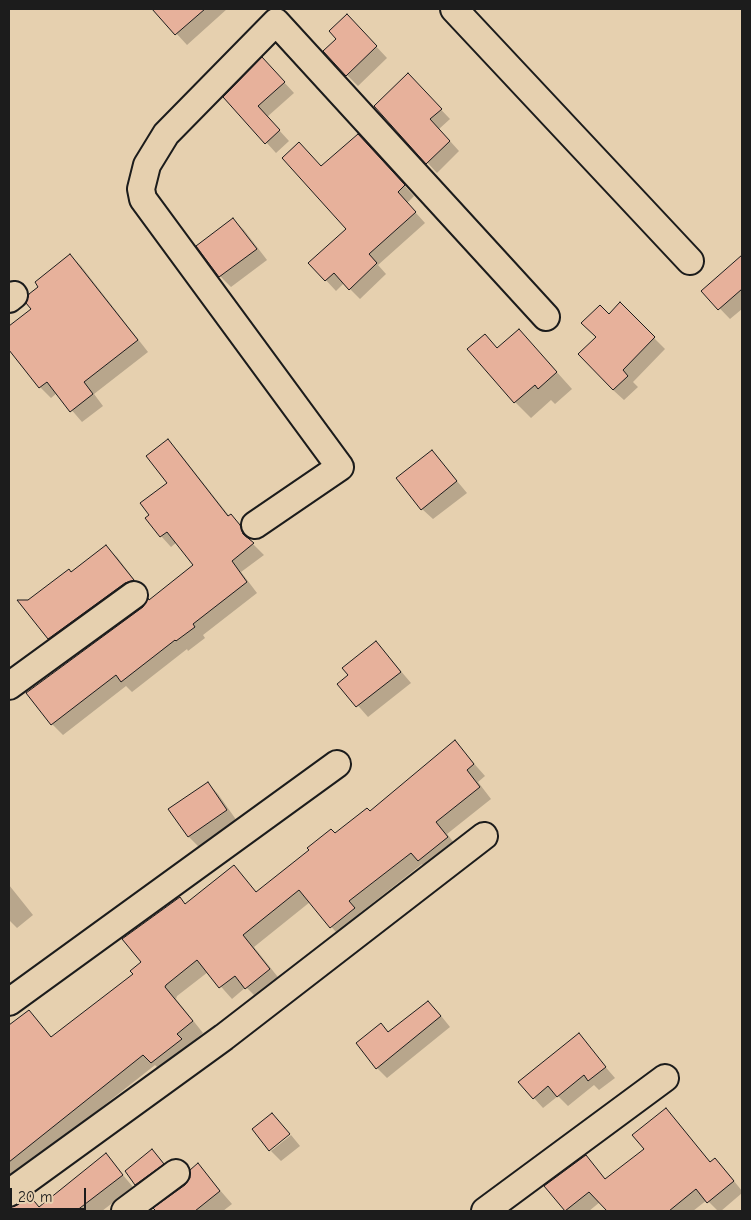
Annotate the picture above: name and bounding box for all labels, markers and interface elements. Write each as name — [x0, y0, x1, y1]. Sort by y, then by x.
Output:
scale bar — [12, 1178, 89, 1210]
text: 20 m — [18, 1188, 52, 1206]

